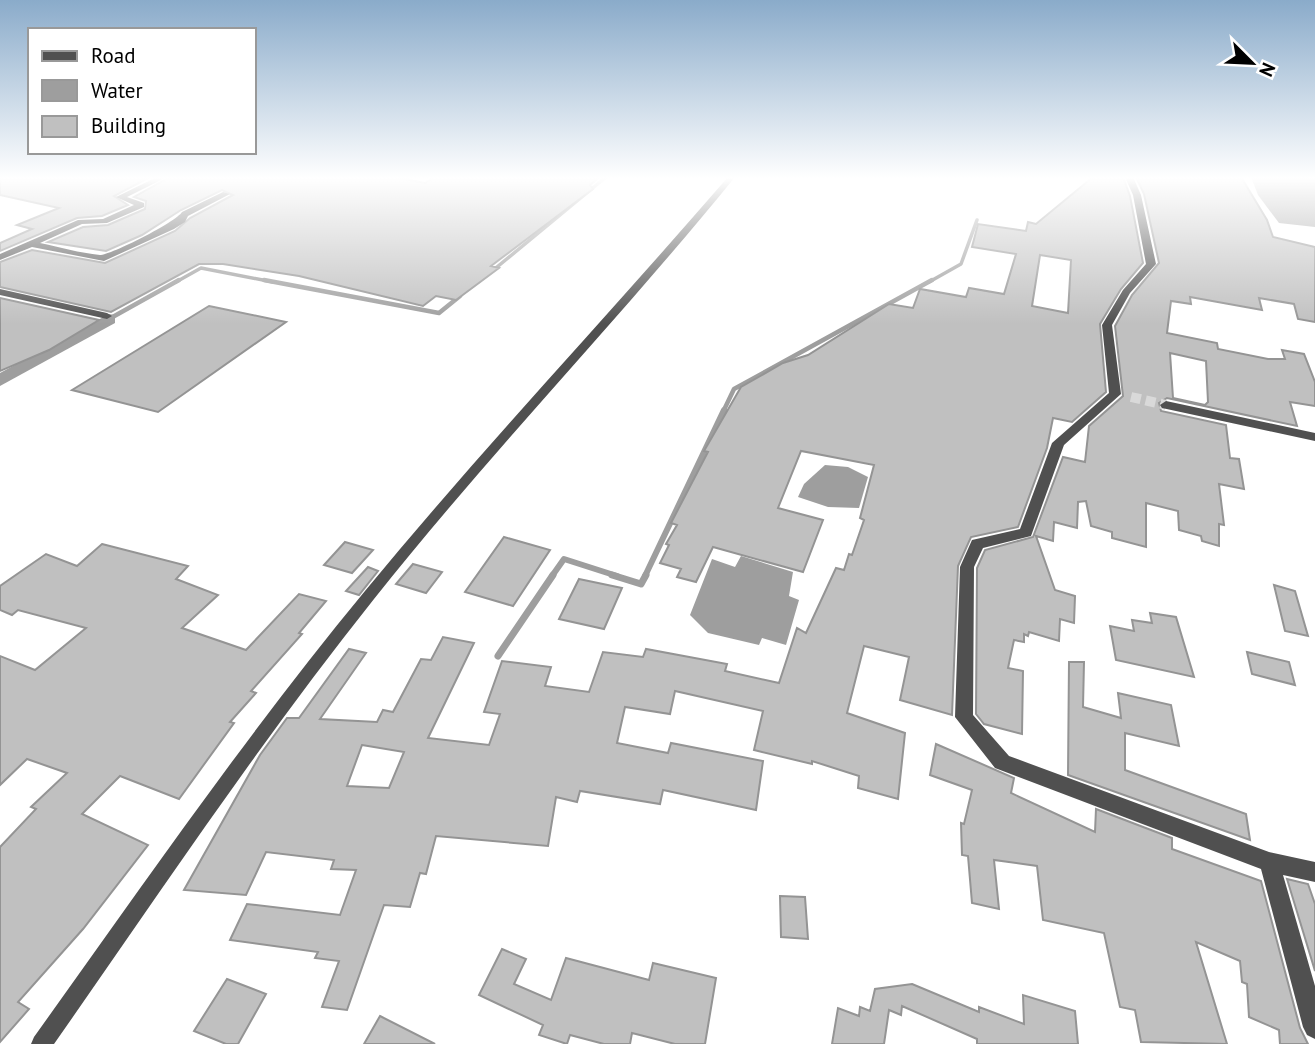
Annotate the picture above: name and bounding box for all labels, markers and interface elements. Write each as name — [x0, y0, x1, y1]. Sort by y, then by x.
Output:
legend — [28, 28, 256, 154]
north arrow — [1217, 28, 1287, 98]
text: Road — [91, 42, 135, 69]
text: N — [1254, 59, 1281, 80]
text: Water — [91, 77, 143, 104]
text: Building — [91, 112, 166, 139]

